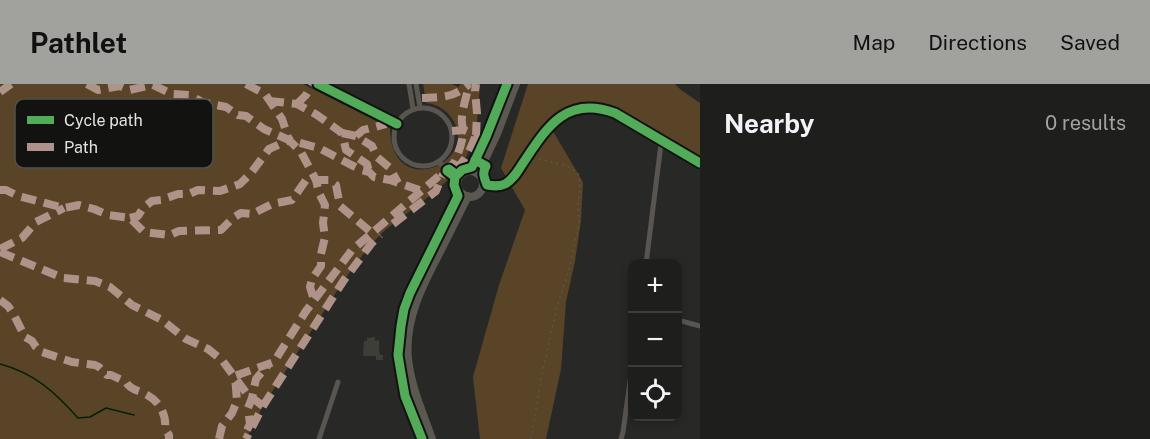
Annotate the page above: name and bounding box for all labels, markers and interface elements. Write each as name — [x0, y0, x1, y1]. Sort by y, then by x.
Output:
text: Pathlet — [30, 26, 127, 59]
text: Map — [853, 30, 895, 55]
text: Directions — [928, 30, 1027, 55]
text: Saved — [1060, 30, 1120, 55]
legend — [15, 99, 213, 168]
text: Nearby — [724, 108, 814, 139]
text: Cycle path — [64, 111, 143, 130]
text: 0 results — [1045, 111, 1126, 135]
text: Path — [64, 138, 98, 157]
map controls — [628, 259, 682, 421]
button: + — [628, 259, 682, 313]
button: − — [628, 313, 682, 367]
button: locate — [628, 367, 682, 421]

